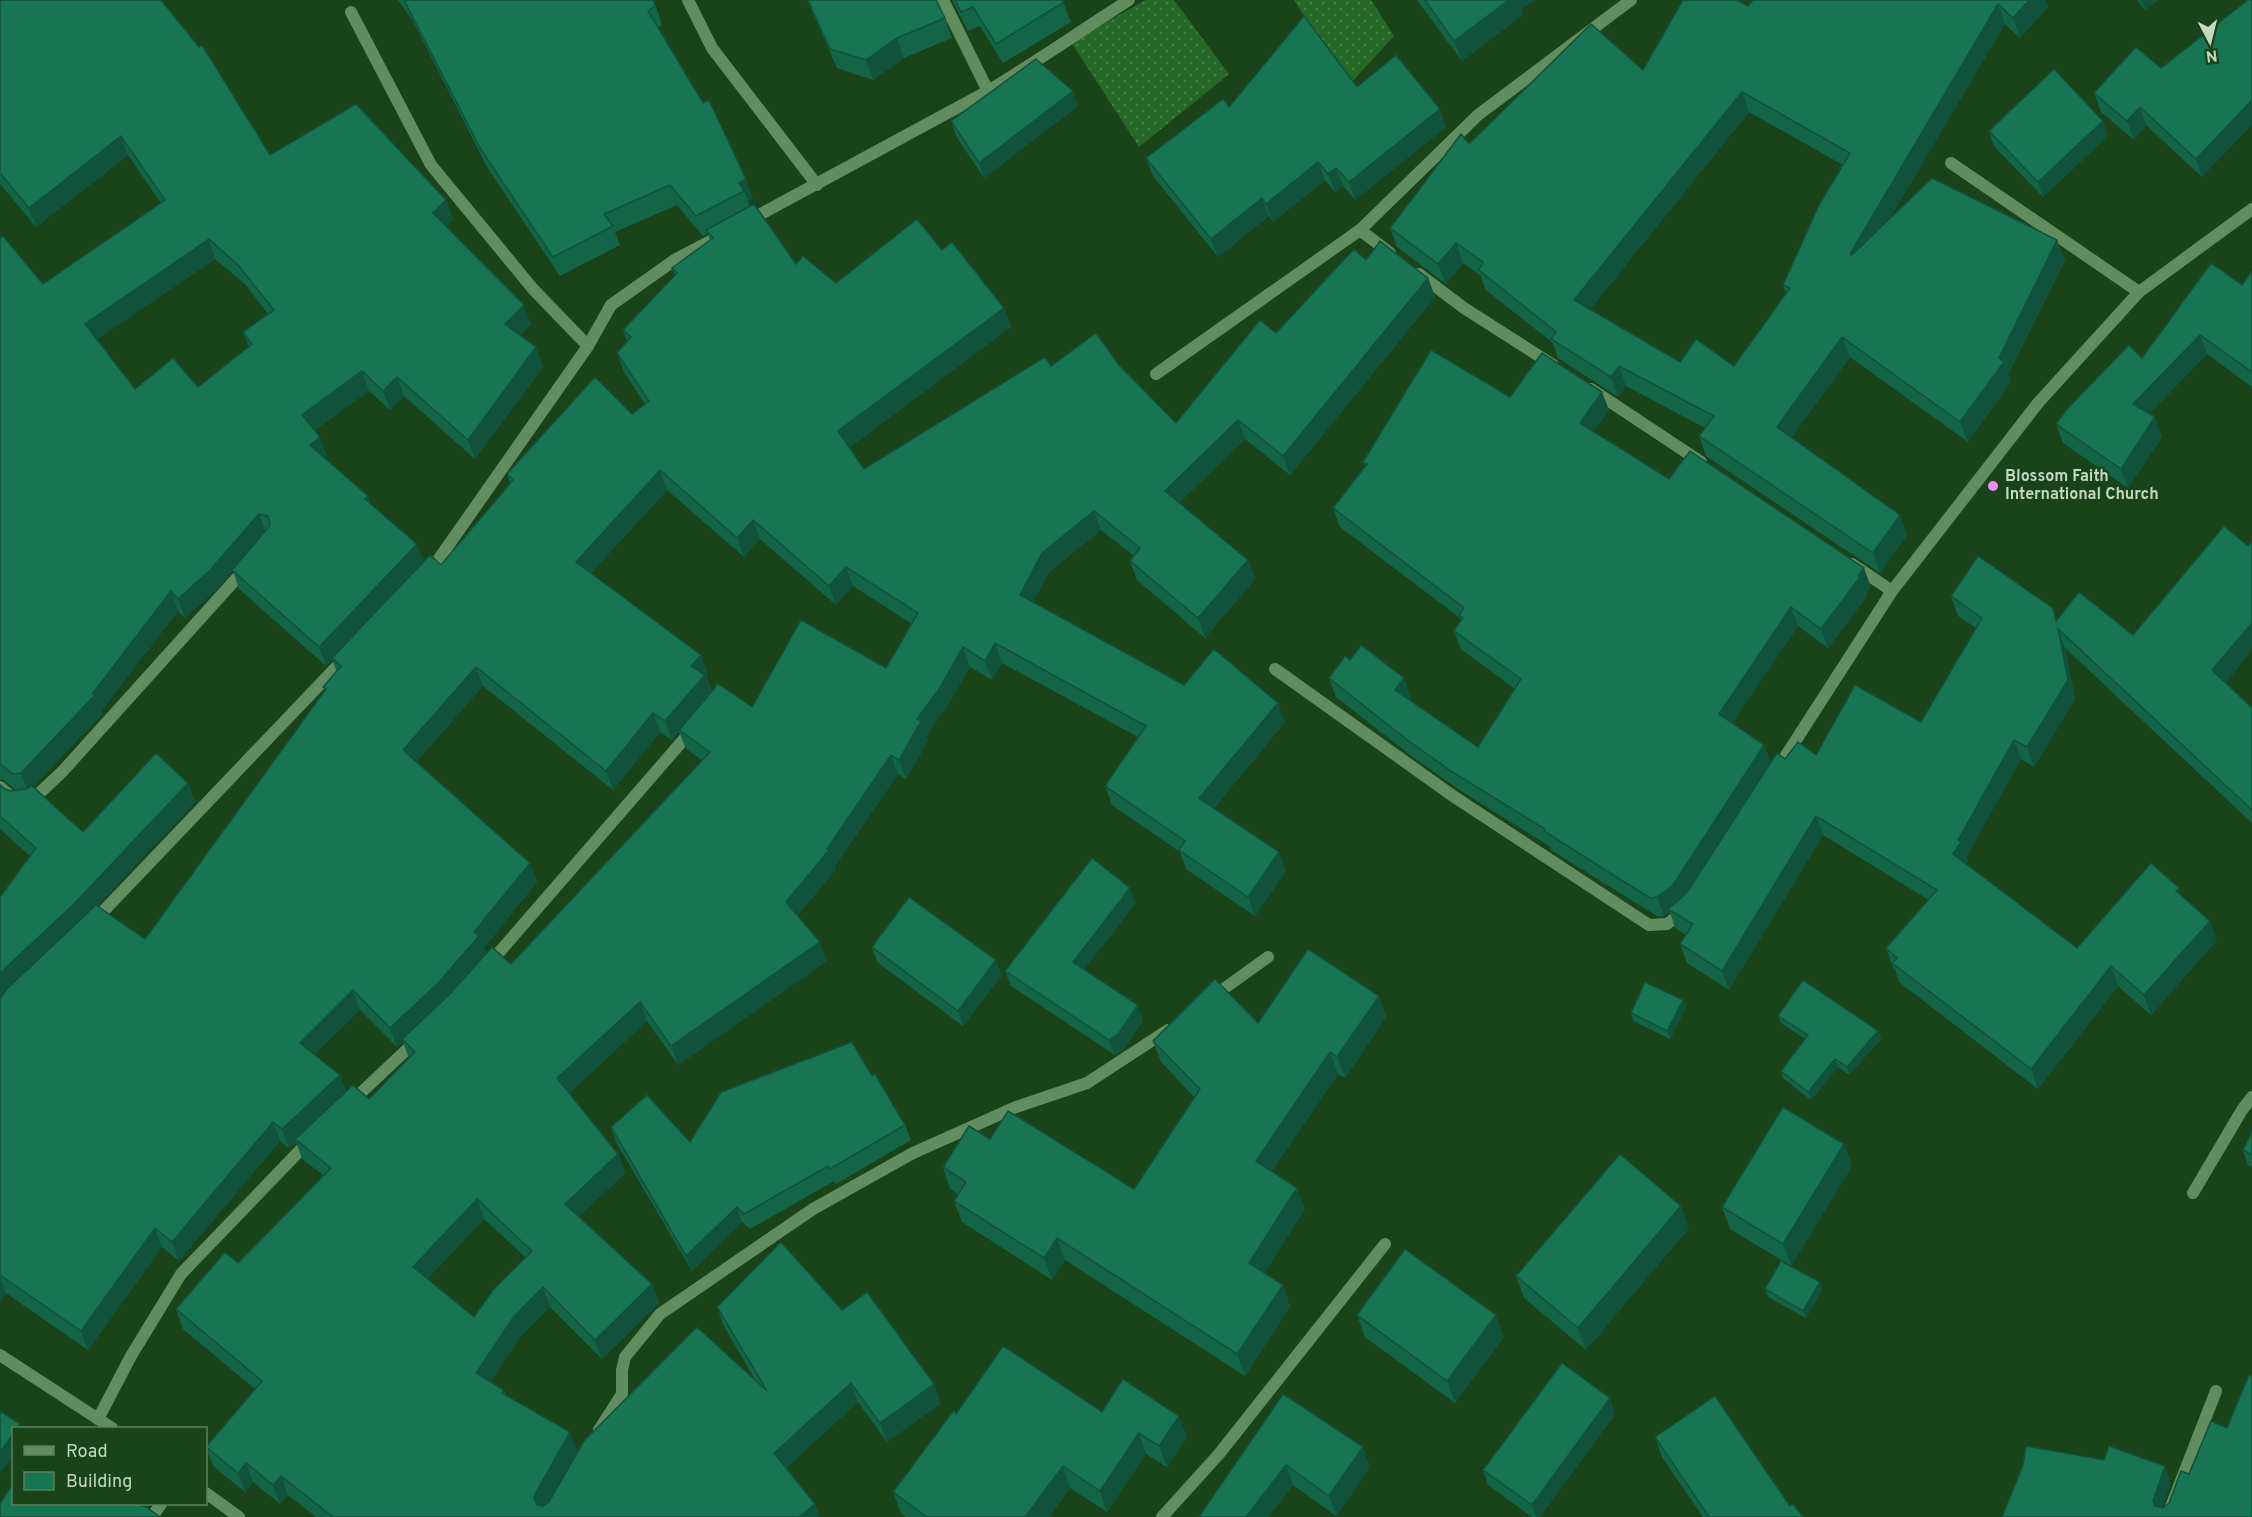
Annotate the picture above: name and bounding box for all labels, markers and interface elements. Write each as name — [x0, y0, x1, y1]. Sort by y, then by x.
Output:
north arrow — [2180, 12, 2240, 72]
text: N — [2205, 44, 2219, 66]
place label: Blossom Faith International Church — [2005, 467, 2159, 505]
marker: Blossom Faith International Church — [1986, 479, 2000, 493]
legend — [12, 1427, 207, 1505]
text: Road — [66, 1441, 108, 1464]
text: Building — [66, 1471, 132, 1494]

